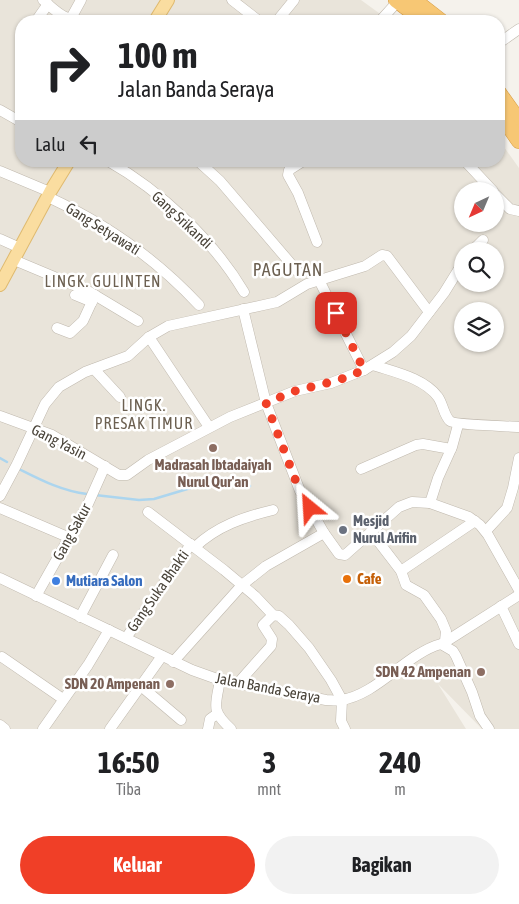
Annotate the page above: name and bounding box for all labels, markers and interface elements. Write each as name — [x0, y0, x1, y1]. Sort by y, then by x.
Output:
icon: right — [35, 35, 100, 100]
text: 100 m — [118, 35, 197, 75]
text: Jalan Banda Seraya — [118, 76, 275, 102]
icon: left — [75, 130, 103, 158]
text: Lalu — [35, 133, 65, 155]
north arrow — [454, 182, 504, 232]
map controls — [454, 182, 504, 352]
street label: Gang Srikandi — [149, 187, 216, 252]
street label: Gang Setyawati — [63, 199, 144, 258]
button: search — [454, 242, 504, 292]
district label: PAGUTAN — [253, 259, 323, 280]
district label: LINGK. GULINTEN — [45, 272, 161, 290]
pin — [315, 292, 357, 334]
icon: arrive — [322, 299, 350, 327]
button: layers — [454, 302, 504, 352]
district label: LINGK. PRESAK TIMUR — [95, 396, 193, 432]
street label: Gang Yasin — [29, 420, 90, 463]
marker: Madrasah Ibtadaiyah Nurul Qur'an — [207, 442, 219, 454]
place label: Madrasah Ibtadaiyah Nurul Qur'an — [155, 456, 271, 490]
position arrow — [283, 481, 335, 533]
street label: Gang Sakur — [49, 500, 94, 563]
place label: Mesjid Nurul Arifin — [353, 512, 417, 546]
marker: Mesjid Nurul Arifin — [337, 524, 349, 536]
street label: Gang Suka Bhakti — [123, 547, 192, 635]
place label: Cafe — [357, 570, 382, 587]
place label: Mutiara Salon — [66, 572, 143, 589]
marker: Cafe — [341, 573, 353, 585]
marker: Mutiara Salon — [50, 575, 62, 587]
place label: SDN 42 Ampenan — [376, 663, 471, 680]
marker: SDN 42 Ampenan — [475, 666, 487, 678]
street label: Jalan Banda Seraya — [214, 669, 322, 706]
place label: SDN 20 Ampenan — [65, 675, 160, 692]
marker: SDN 20 Ampenan — [164, 678, 176, 690]
text: 16:50 — [98, 745, 160, 779]
text: 3 — [262, 745, 276, 779]
text: 240 — [379, 745, 421, 779]
text: Tiba — [116, 780, 141, 798]
text: mnt — [257, 780, 281, 798]
text: m — [394, 780, 406, 798]
button: Keluar — [20, 836, 255, 894]
button: Bagikan — [265, 836, 499, 894]

